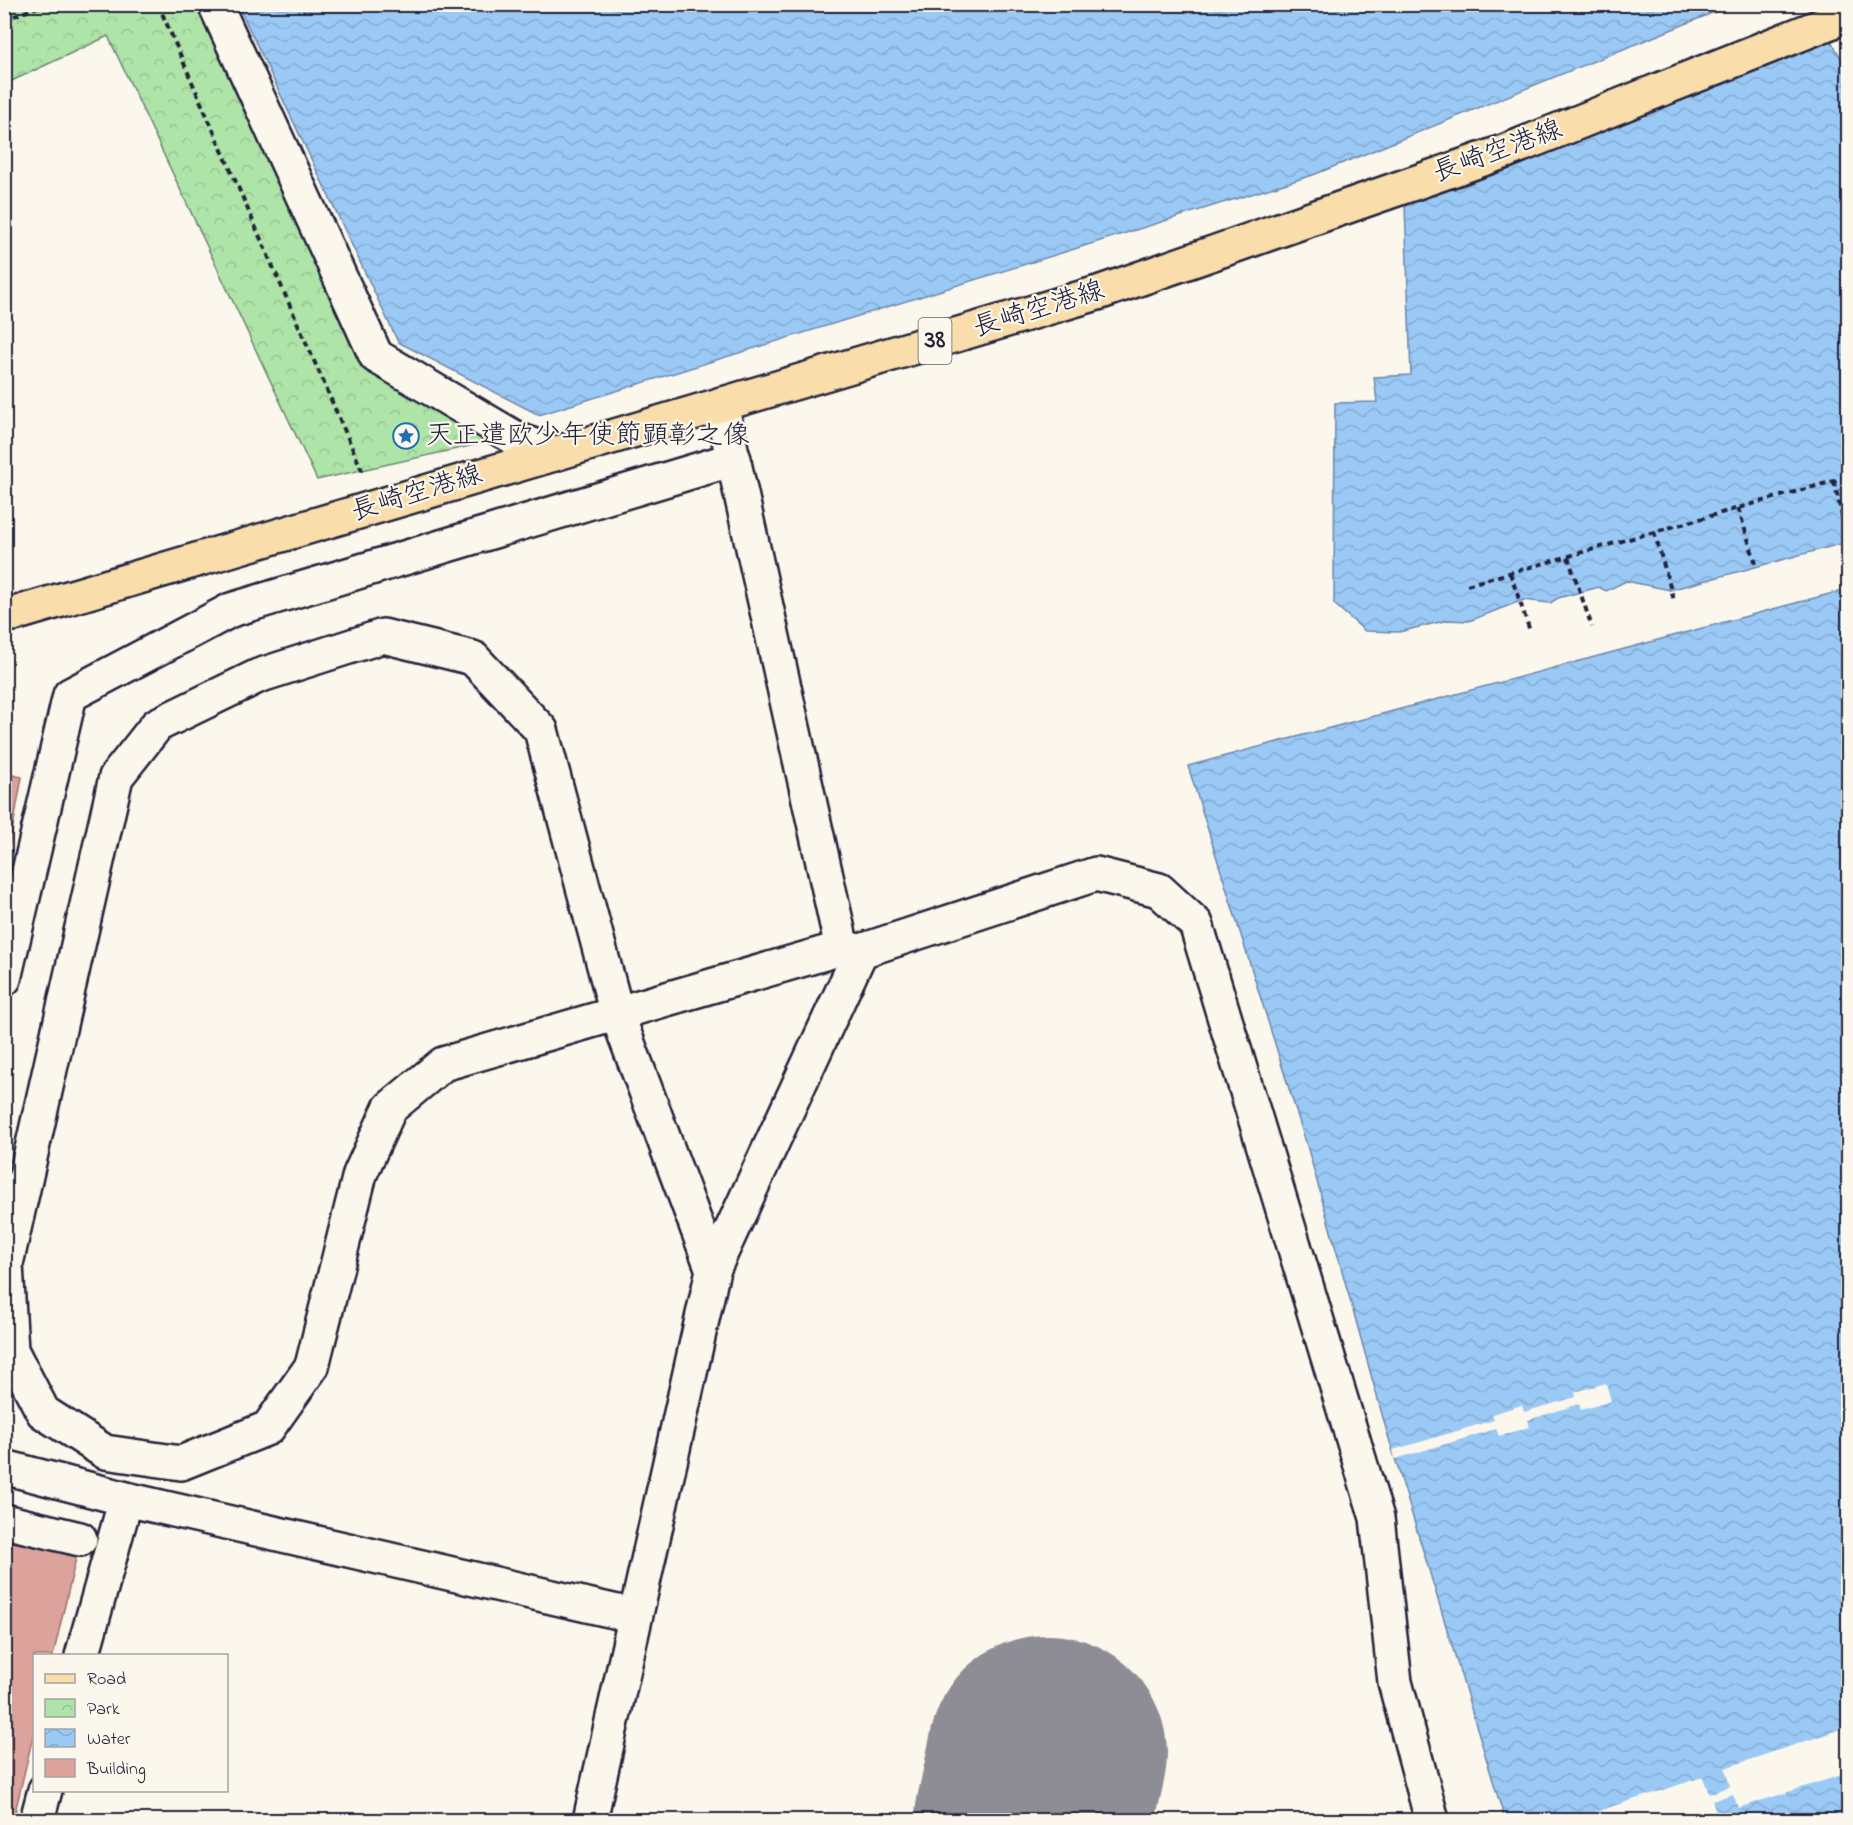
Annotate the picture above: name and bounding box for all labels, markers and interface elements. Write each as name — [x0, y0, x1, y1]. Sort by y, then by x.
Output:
street label: 長崎空港線 — [1428, 111, 1568, 193]
street label: 長崎空港線 — [969, 272, 1109, 348]
road number: 38 — [918, 318, 952, 364]
place label: 天正遣欧少年使節顕彰之像 — [426, 417, 750, 456]
place icon: 天正遣欧少年使節顕彰之像 — [391, 421, 421, 451]
street label: 長崎空港線 — [347, 456, 487, 532]
legend — [33, 1654, 228, 1792]
text: Road — [87, 1667, 126, 1693]
text: Park — [87, 1697, 120, 1723]
text: Water — [87, 1727, 131, 1753]
text: Building — [86, 1757, 146, 1784]

